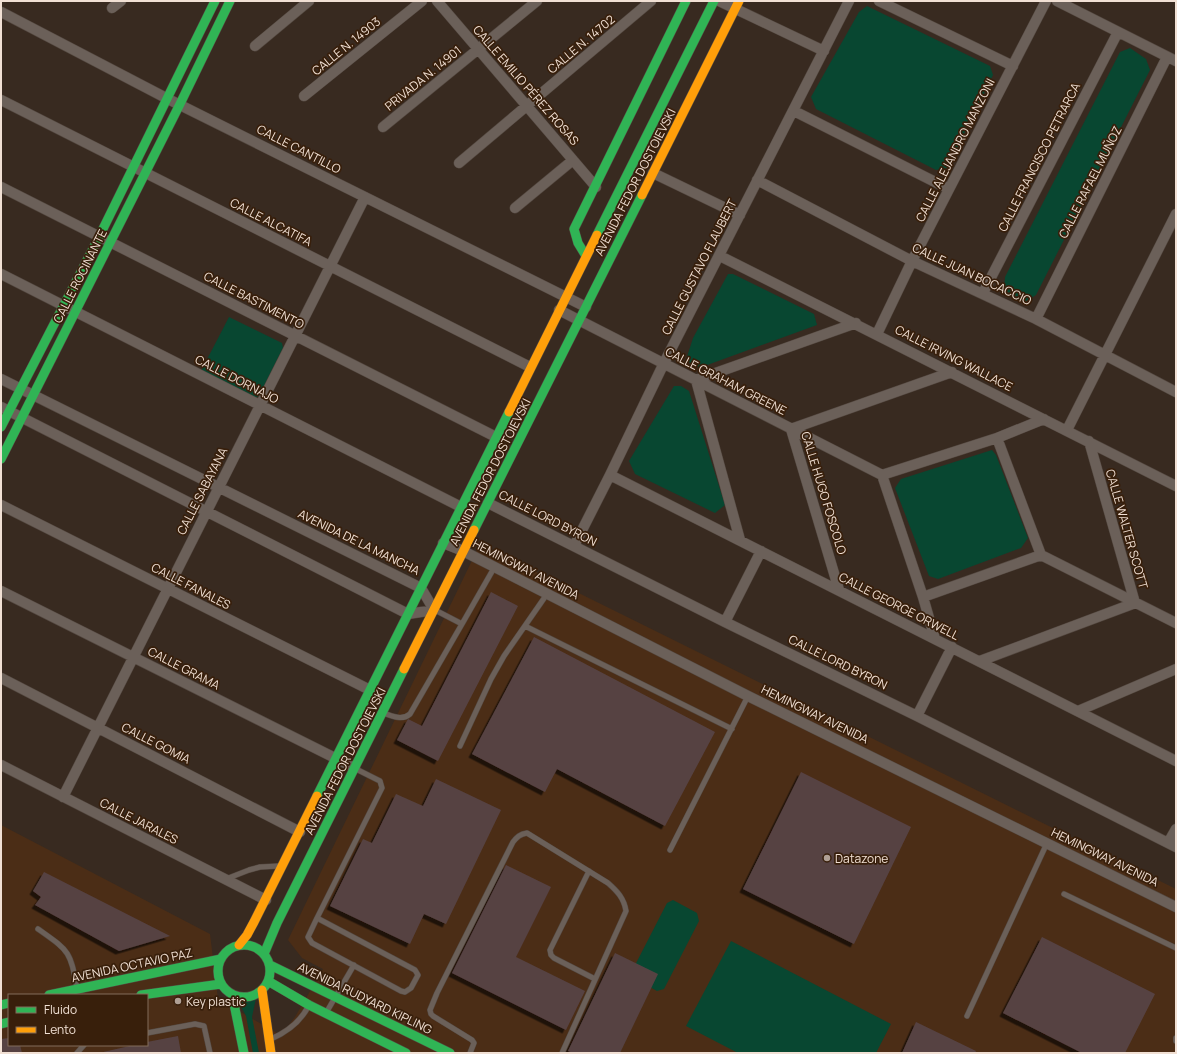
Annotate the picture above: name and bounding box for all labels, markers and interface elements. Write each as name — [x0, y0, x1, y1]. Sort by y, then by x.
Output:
street label: CALLE N. 14702 — [544, 11, 618, 77]
street label: CALLE N. 14903 — [308, 13, 384, 79]
street label: CALLE EMILIO PÉREZ ROSAS — [469, 21, 583, 149]
street label: PRIVADA N. 14901 — [381, 42, 465, 114]
street label: CALLE ALEJANDRO MANZONI — [911, 75, 999, 225]
street label: CALLE FRANCISCO PETRARCA — [994, 79, 1084, 234]
street label: AVENIDA FEDOR DOSTOIEVSKI — [590, 105, 680, 259]
street label: CALLE CANTILLO — [254, 120, 344, 178]
street label: CALLE RAFAEL MUÑOZ — [1054, 123, 1126, 241]
street label: CALLE ALCATIFA — [227, 194, 315, 250]
street label: CALLE GUSTAVO FLAUBERT — [657, 196, 741, 338]
street label: CALLE ROCINANTE — [49, 226, 111, 326]
street label: CALLE JUAN BOCACCIO — [910, 239, 1035, 309]
street label: CALLE BASTIMENTO — [201, 267, 307, 333]
street label: CALLE IRVING WALLACE — [892, 321, 1016, 395]
street label: CALLE GRAHAM GREENE — [662, 343, 790, 419]
street label: CALLE DORNAJO — [192, 351, 282, 408]
street label: AVENIDA FEDOR DOSTOIEVSKI — [445, 395, 535, 549]
street label: CALLE HUGO FOSCOLO — [797, 430, 851, 557]
street label: CALLE SABAYANA — [173, 444, 232, 538]
street label: CALLE WALTER SCOTT — [1102, 467, 1152, 592]
street label: CALLE LORD BYRON — [496, 486, 600, 550]
street label: AVENIDA DE LA MANCHA — [295, 505, 423, 579]
street label: HEMINGWAY AVENIDA — [470, 535, 583, 603]
street label: CALLE FANALES — [148, 559, 234, 613]
street label: CALLE GEORGE ORWELL — [836, 568, 962, 644]
street label: CALLE LORD BYRON — [786, 631, 890, 693]
street label: CALLE GRAMA — [145, 643, 223, 694]
street label: HEMINGWAY AVENIDA — [759, 681, 872, 748]
street label: AVENIDA FEDOR DOSTOIEVSKI — [300, 684, 390, 838]
street label: CALLE GOMIA — [119, 718, 194, 768]
street label: CALLE JARALES — [97, 794, 181, 848]
street label: HEMINGWAY AVENIDA — [1049, 824, 1162, 891]
place label: Datazone — [835, 850, 888, 867]
marker: Datazone — [822, 853, 832, 863]
street label: AVENIDA OCTAVIO PAZ — [70, 944, 194, 986]
street label: AVENIDA RUDYARD KIPLING — [295, 958, 436, 1038]
place label: Key plastic — [186, 993, 246, 1010]
legend — [8, 994, 148, 1046]
marker: Key plastic — [173, 996, 183, 1006]
text: Fluido — [44, 1001, 77, 1018]
text: Lento — [44, 1021, 76, 1038]

